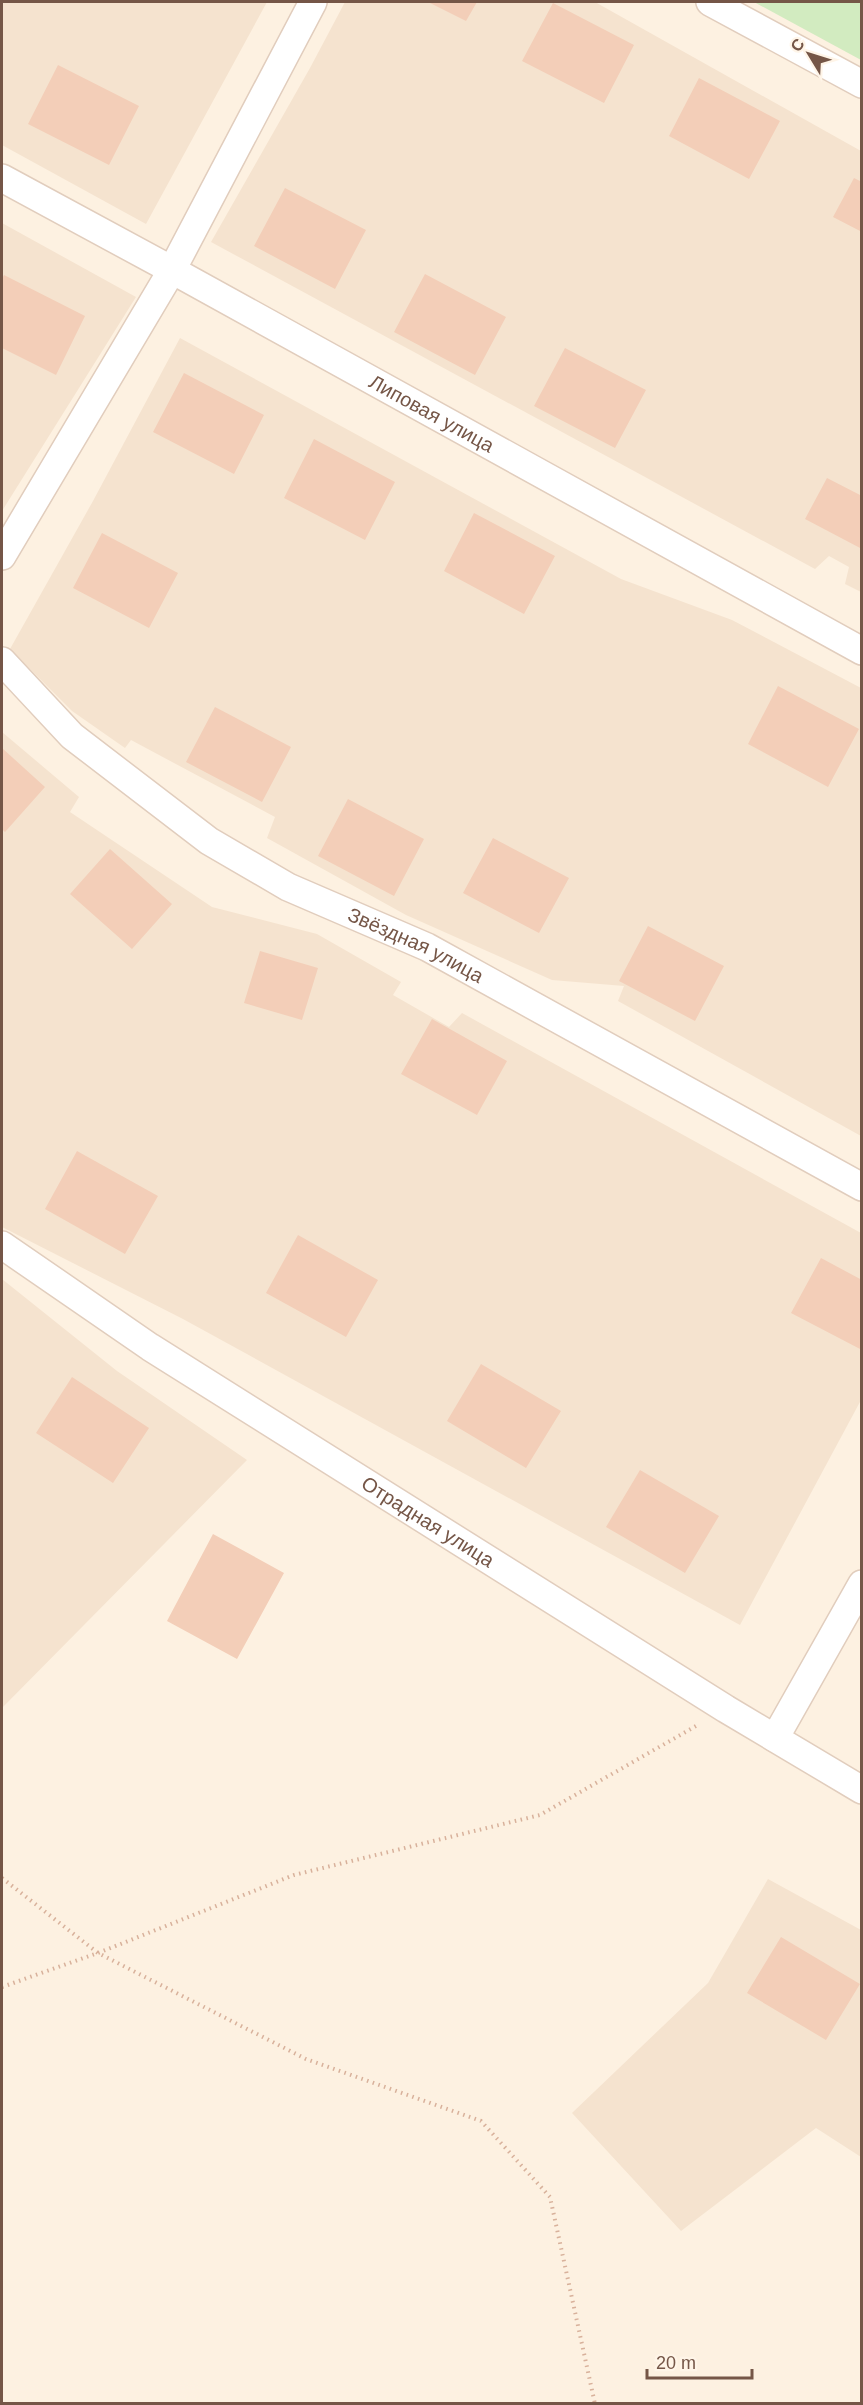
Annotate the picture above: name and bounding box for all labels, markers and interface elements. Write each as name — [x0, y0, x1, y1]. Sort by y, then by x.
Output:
north arrow — [779, 24, 839, 84]
text: С — [787, 35, 808, 55]
street label: Липовая улица — [365, 370, 499, 457]
street label: Звёздная улица — [345, 903, 488, 987]
street label: Отрадная улица — [358, 1472, 499, 1572]
scale bar — [647, 2342, 752, 2380]
text: 20 m — [656, 2353, 696, 2373]

